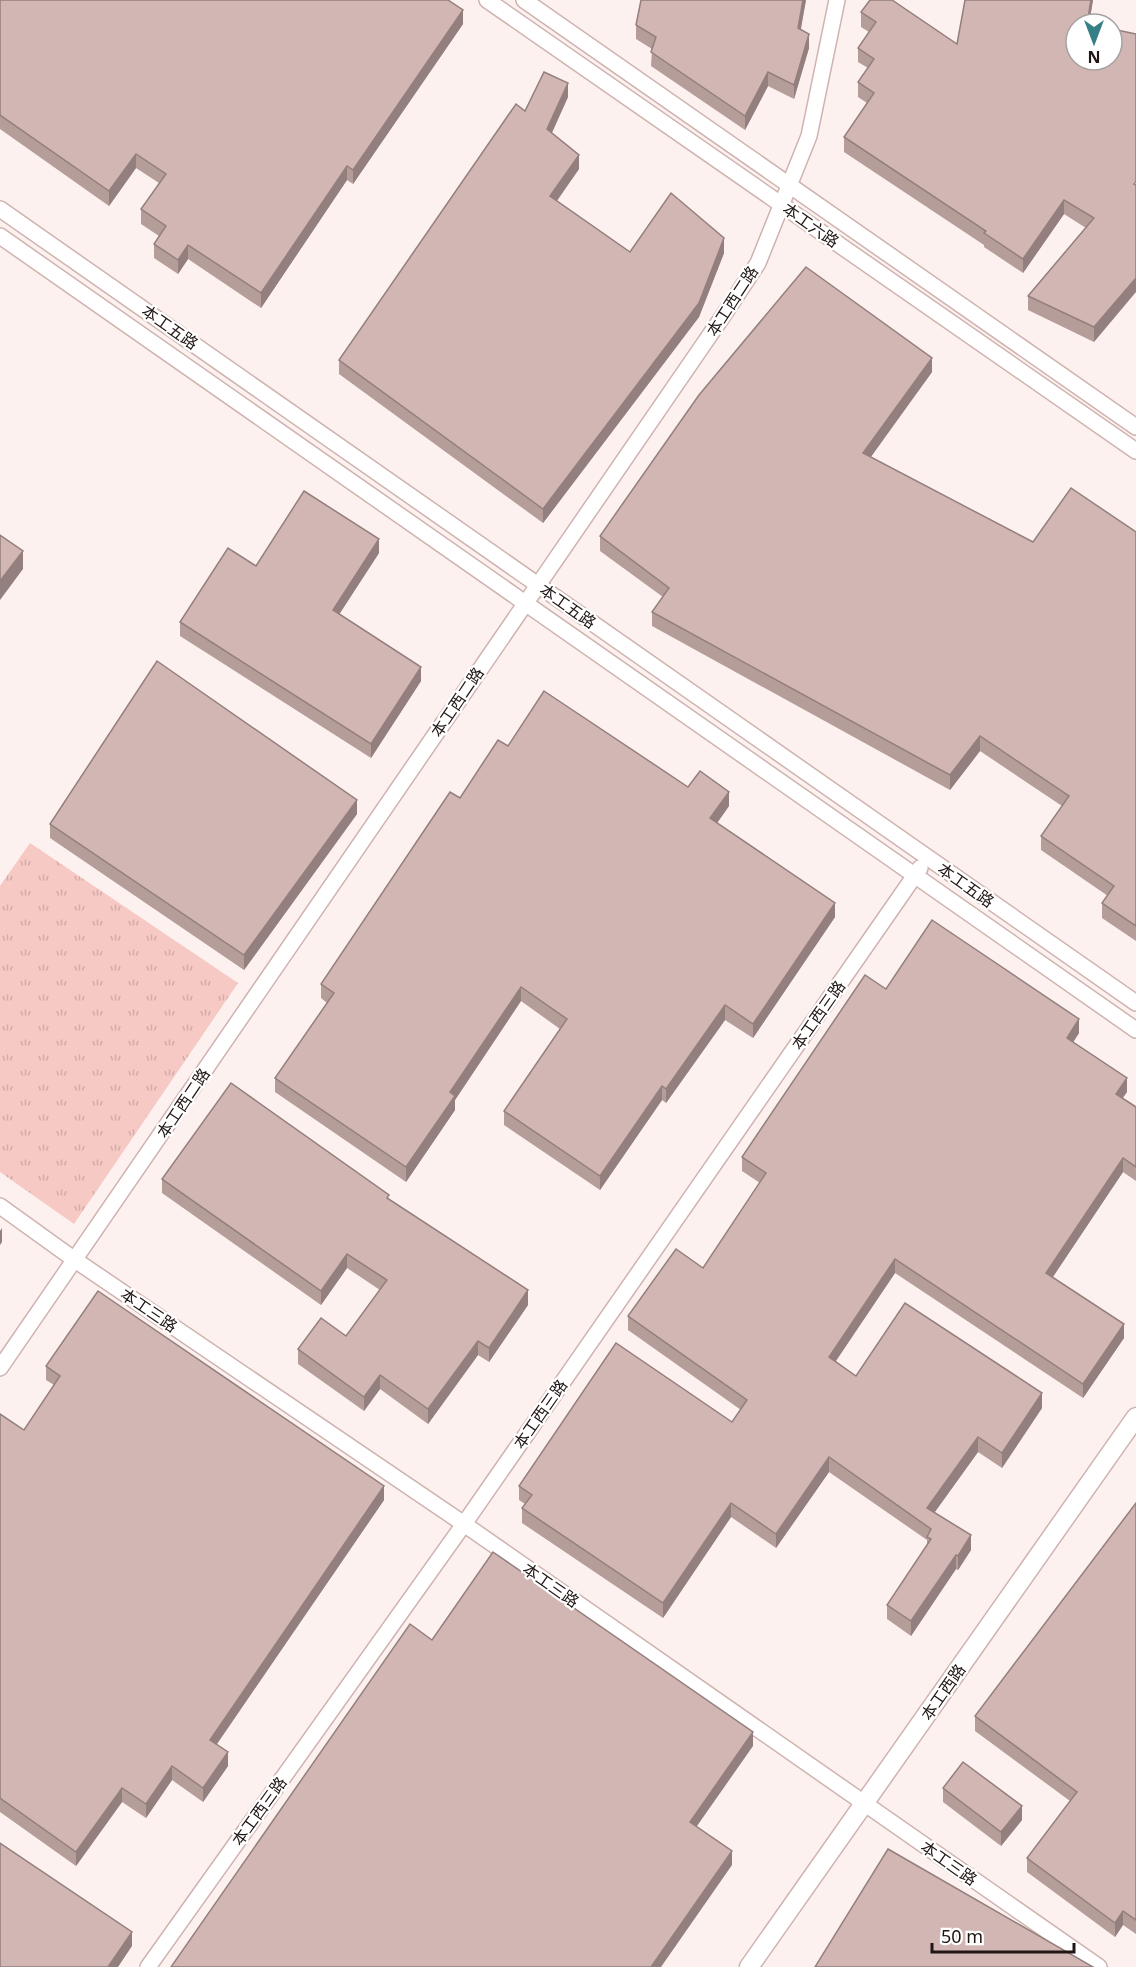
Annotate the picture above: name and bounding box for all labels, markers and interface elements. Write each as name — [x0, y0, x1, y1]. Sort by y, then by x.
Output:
north arrow — [1064, 12, 1124, 72]
text: N — [1087, 46, 1101, 68]
street label: 本工六路 — [778, 198, 844, 252]
street label: 本工西二路 — [701, 261, 763, 341]
street label: 本工五路 — [137, 300, 203, 354]
street label: 本工五路 — [535, 579, 601, 633]
street label: 本工西二路 — [426, 663, 488, 741]
street label: 本工五路 — [933, 858, 999, 912]
street label: 本工西三路 — [786, 976, 850, 1054]
street label: 本工西二路 — [152, 1064, 214, 1142]
street label: 本工三路 — [116, 1283, 182, 1337]
street label: 本工西三路 — [508, 1375, 572, 1453]
street label: 本工三路 — [518, 1558, 584, 1612]
street label: 本工西路 — [916, 1659, 970, 1725]
street label: 本工西三路 — [227, 1772, 291, 1850]
street label: 本工三路 — [916, 1836, 982, 1890]
scale bar — [932, 1916, 1074, 1954]
text: 50 m — [941, 1924, 983, 1948]

